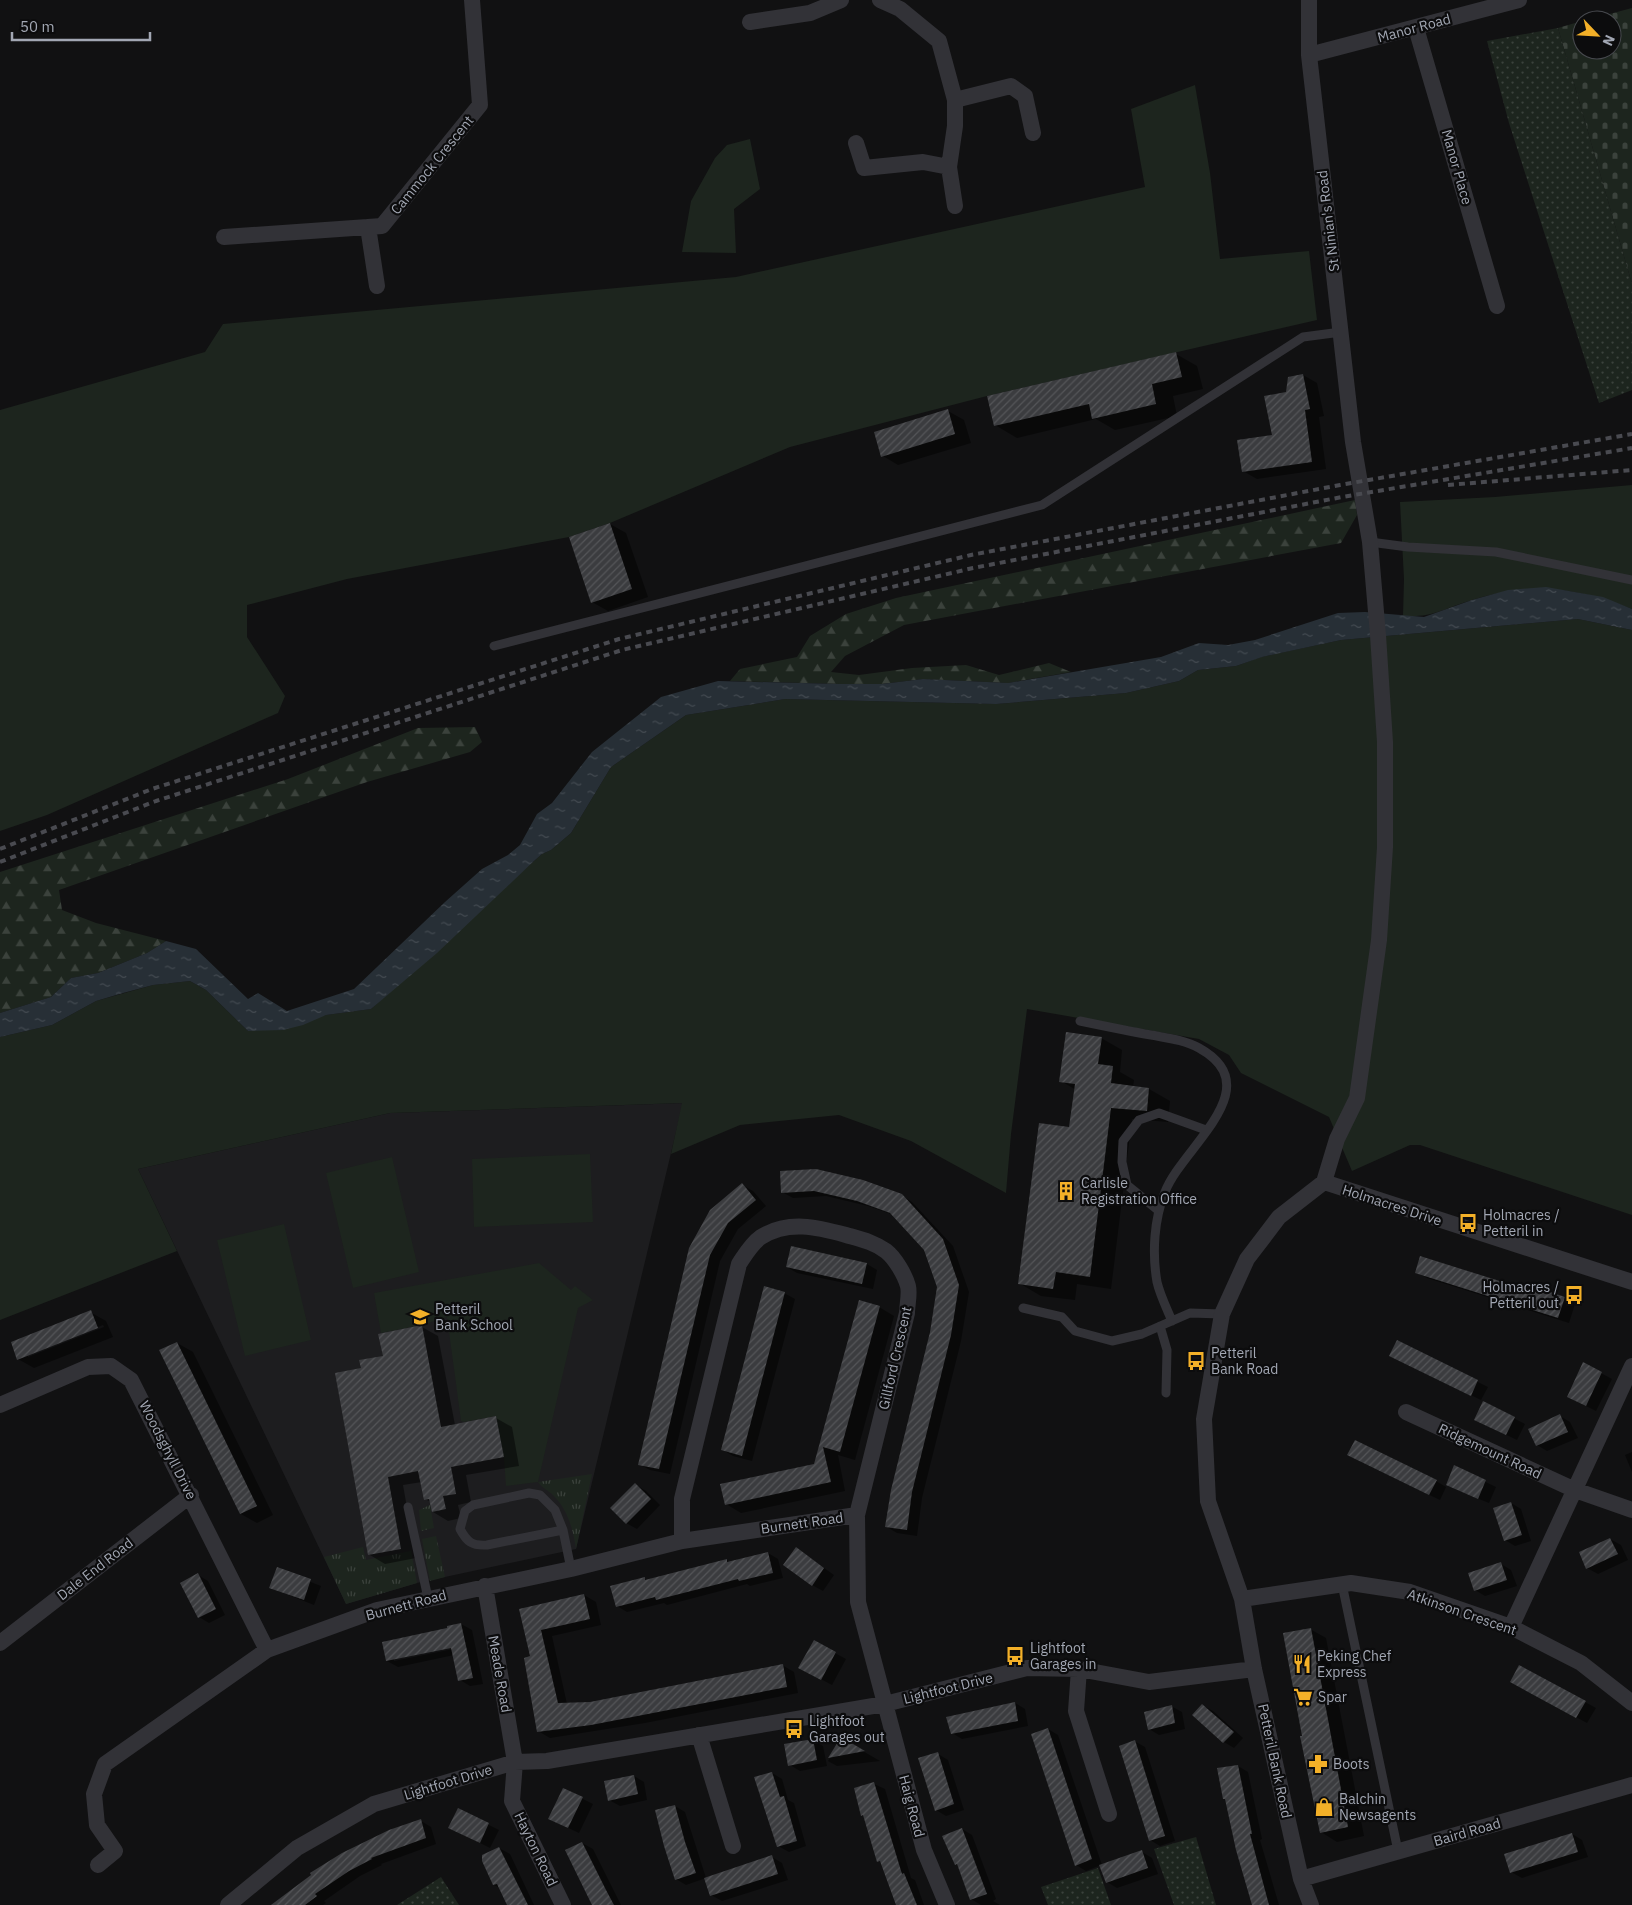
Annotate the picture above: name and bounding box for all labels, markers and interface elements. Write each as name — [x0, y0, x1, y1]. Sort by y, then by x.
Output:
scale bar — [12, 10, 150, 42]
street label: Manor Road — [1375, 10, 1453, 46]
north arrow — [1572, 10, 1622, 60]
text: 50 m — [20, 17, 55, 36]
text: N — [1598, 32, 1619, 49]
street label: Cammock Crescent — [387, 112, 477, 218]
street label: Manor Place — [1438, 127, 1476, 207]
street label: St Ninian's Road — [1313, 169, 1343, 273]
place label: Carlisle Registration Office — [1081, 1174, 1197, 1208]
building icon: Carlisle Registration Office — [1055, 1180, 1077, 1202]
street label: Holmacres Drive — [1340, 1180, 1444, 1230]
place label: Holmacres / Petteril in — [1483, 1206, 1560, 1240]
bus stop icon: Holmacres / Petteril in — [1457, 1212, 1479, 1234]
place label: Holmacres / Petteril out — [1482, 1278, 1559, 1312]
bus stop icon: Holmacres / Petteril out — [1563, 1284, 1585, 1306]
place label: Petteril Bank School — [435, 1300, 513, 1334]
street label: Gillford Crescent — [874, 1305, 916, 1411]
school or university icon: Petteril Bank School — [409, 1306, 431, 1328]
place label: Petteril Bank Road — [1211, 1344, 1278, 1378]
bus stop icon: Petteril Bank Road — [1185, 1350, 1207, 1372]
street label: Woodsghyll Drive — [135, 1398, 201, 1503]
street label: Ridgemount Road — [1435, 1419, 1545, 1483]
street label: Burnett Road — [760, 1508, 844, 1538]
street label: Dale End Road — [53, 1534, 137, 1604]
street label: Atkinson Crescent — [1405, 1585, 1519, 1639]
street label: Burnett Road — [364, 1586, 448, 1624]
street label: Meade Road — [484, 1634, 516, 1714]
place label: Lightfoot Garages in — [1030, 1639, 1096, 1673]
bus stop icon: Lightfoot Garages in — [1004, 1645, 1026, 1667]
place label: Peking Chef Express — [1317, 1647, 1392, 1681]
restaurant icon: Peking Chef Express — [1291, 1653, 1313, 1675]
street label: Lightfoot Drive — [901, 1668, 995, 1708]
supermarket icon: Spar — [1292, 1686, 1314, 1708]
place label: Spar — [1318, 1688, 1347, 1706]
street label: Petteril Bank Road — [1254, 1702, 1296, 1820]
place label: Lightfoot Garages out — [809, 1712, 885, 1746]
bus stop icon: Lightfoot Garages out — [783, 1718, 805, 1740]
pharmacy icon: Boots — [1307, 1753, 1329, 1775]
place label: Boots — [1333, 1755, 1370, 1773]
street label: Lightfoot Drive — [402, 1760, 495, 1804]
street label: Haig Road — [895, 1773, 929, 1839]
place label: Balchin Newsagents — [1339, 1790, 1416, 1824]
shop icon: Balchin Newsagents — [1313, 1796, 1335, 1818]
street label: Hayton Road — [510, 1809, 562, 1889]
street label: Baird Road — [1431, 1814, 1503, 1850]

